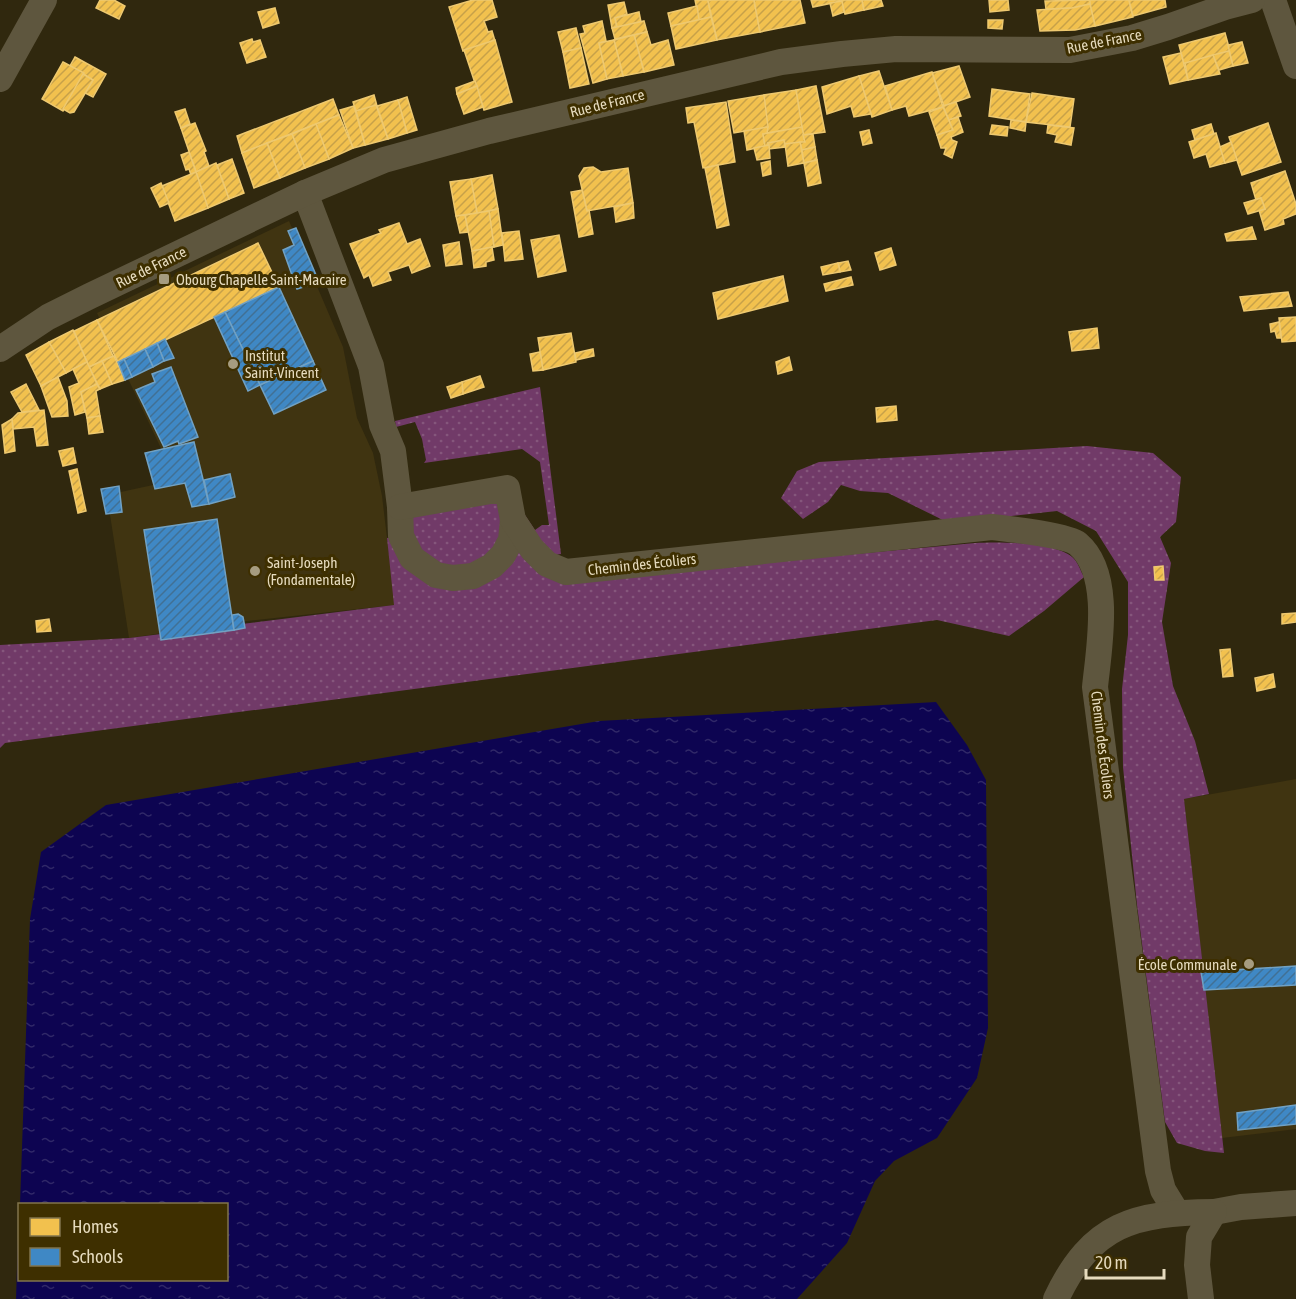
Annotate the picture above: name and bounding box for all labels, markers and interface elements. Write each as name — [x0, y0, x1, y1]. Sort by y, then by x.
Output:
street label: Rue de France — [1065, 25, 1143, 57]
street label: Rue de France — [568, 86, 646, 120]
street label: Rue de France — [113, 243, 189, 291]
place label: Obourg Chapelle Saint-Macaire — [176, 271, 347, 288]
marker: Obourg Chapelle Saint-Macaire — [157, 272, 171, 286]
place label: Institut Saint-Vincent — [245, 347, 319, 381]
marker: Institut Saint-Vincent — [226, 357, 240, 371]
street label: Chemin des Écoliers — [587, 550, 697, 578]
place label: Saint-Joseph (Fondamentale) — [267, 554, 355, 588]
marker: Saint-Joseph (Fondamentale) — [248, 564, 262, 578]
street label: Chemin des Écoliers — [1088, 690, 1118, 800]
place label: École Communale — [1138, 956, 1237, 973]
marker: École Communale — [1242, 957, 1256, 971]
legend — [18, 1203, 228, 1281]
text: Homes — [72, 1216, 118, 1237]
scale bar — [1086, 1242, 1164, 1280]
text: Schools — [72, 1246, 123, 1267]
text: 20 m — [1095, 1252, 1127, 1273]

